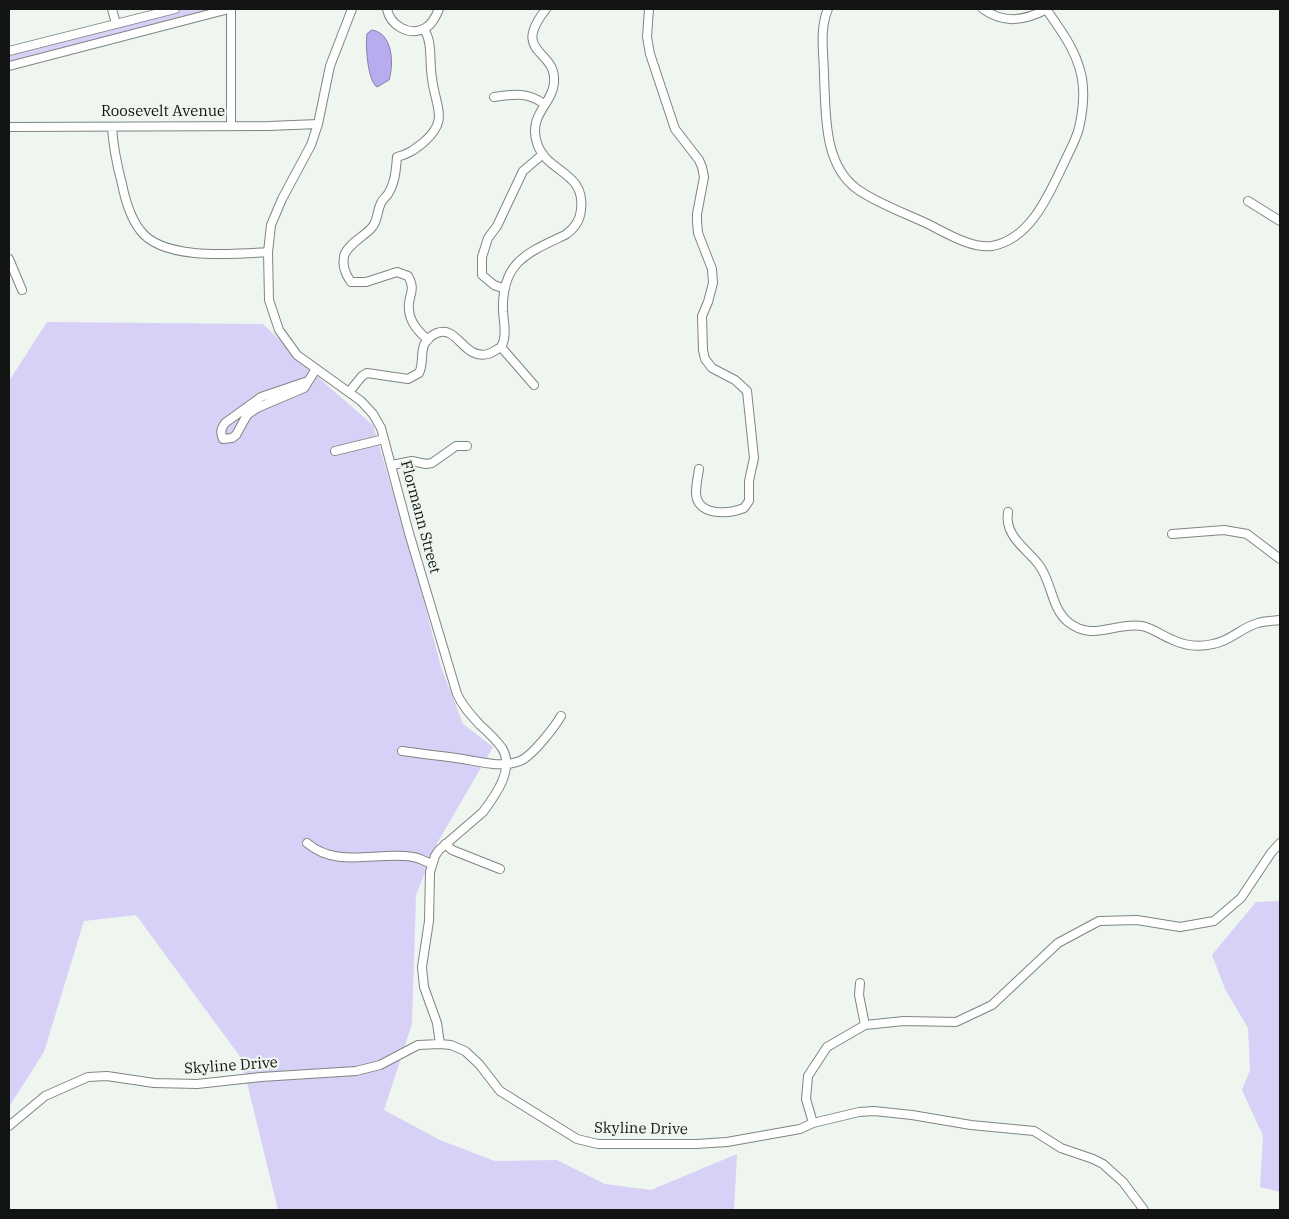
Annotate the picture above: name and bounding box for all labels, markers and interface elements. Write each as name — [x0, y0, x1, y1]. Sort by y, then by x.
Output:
street label: Roosevelt Avenue — [101, 103, 225, 121]
street label: Flormann Street — [396, 459, 444, 575]
street label: Skyline Drive — [184, 1054, 278, 1078]
street label: Skyline Drive — [594, 1119, 688, 1139]

